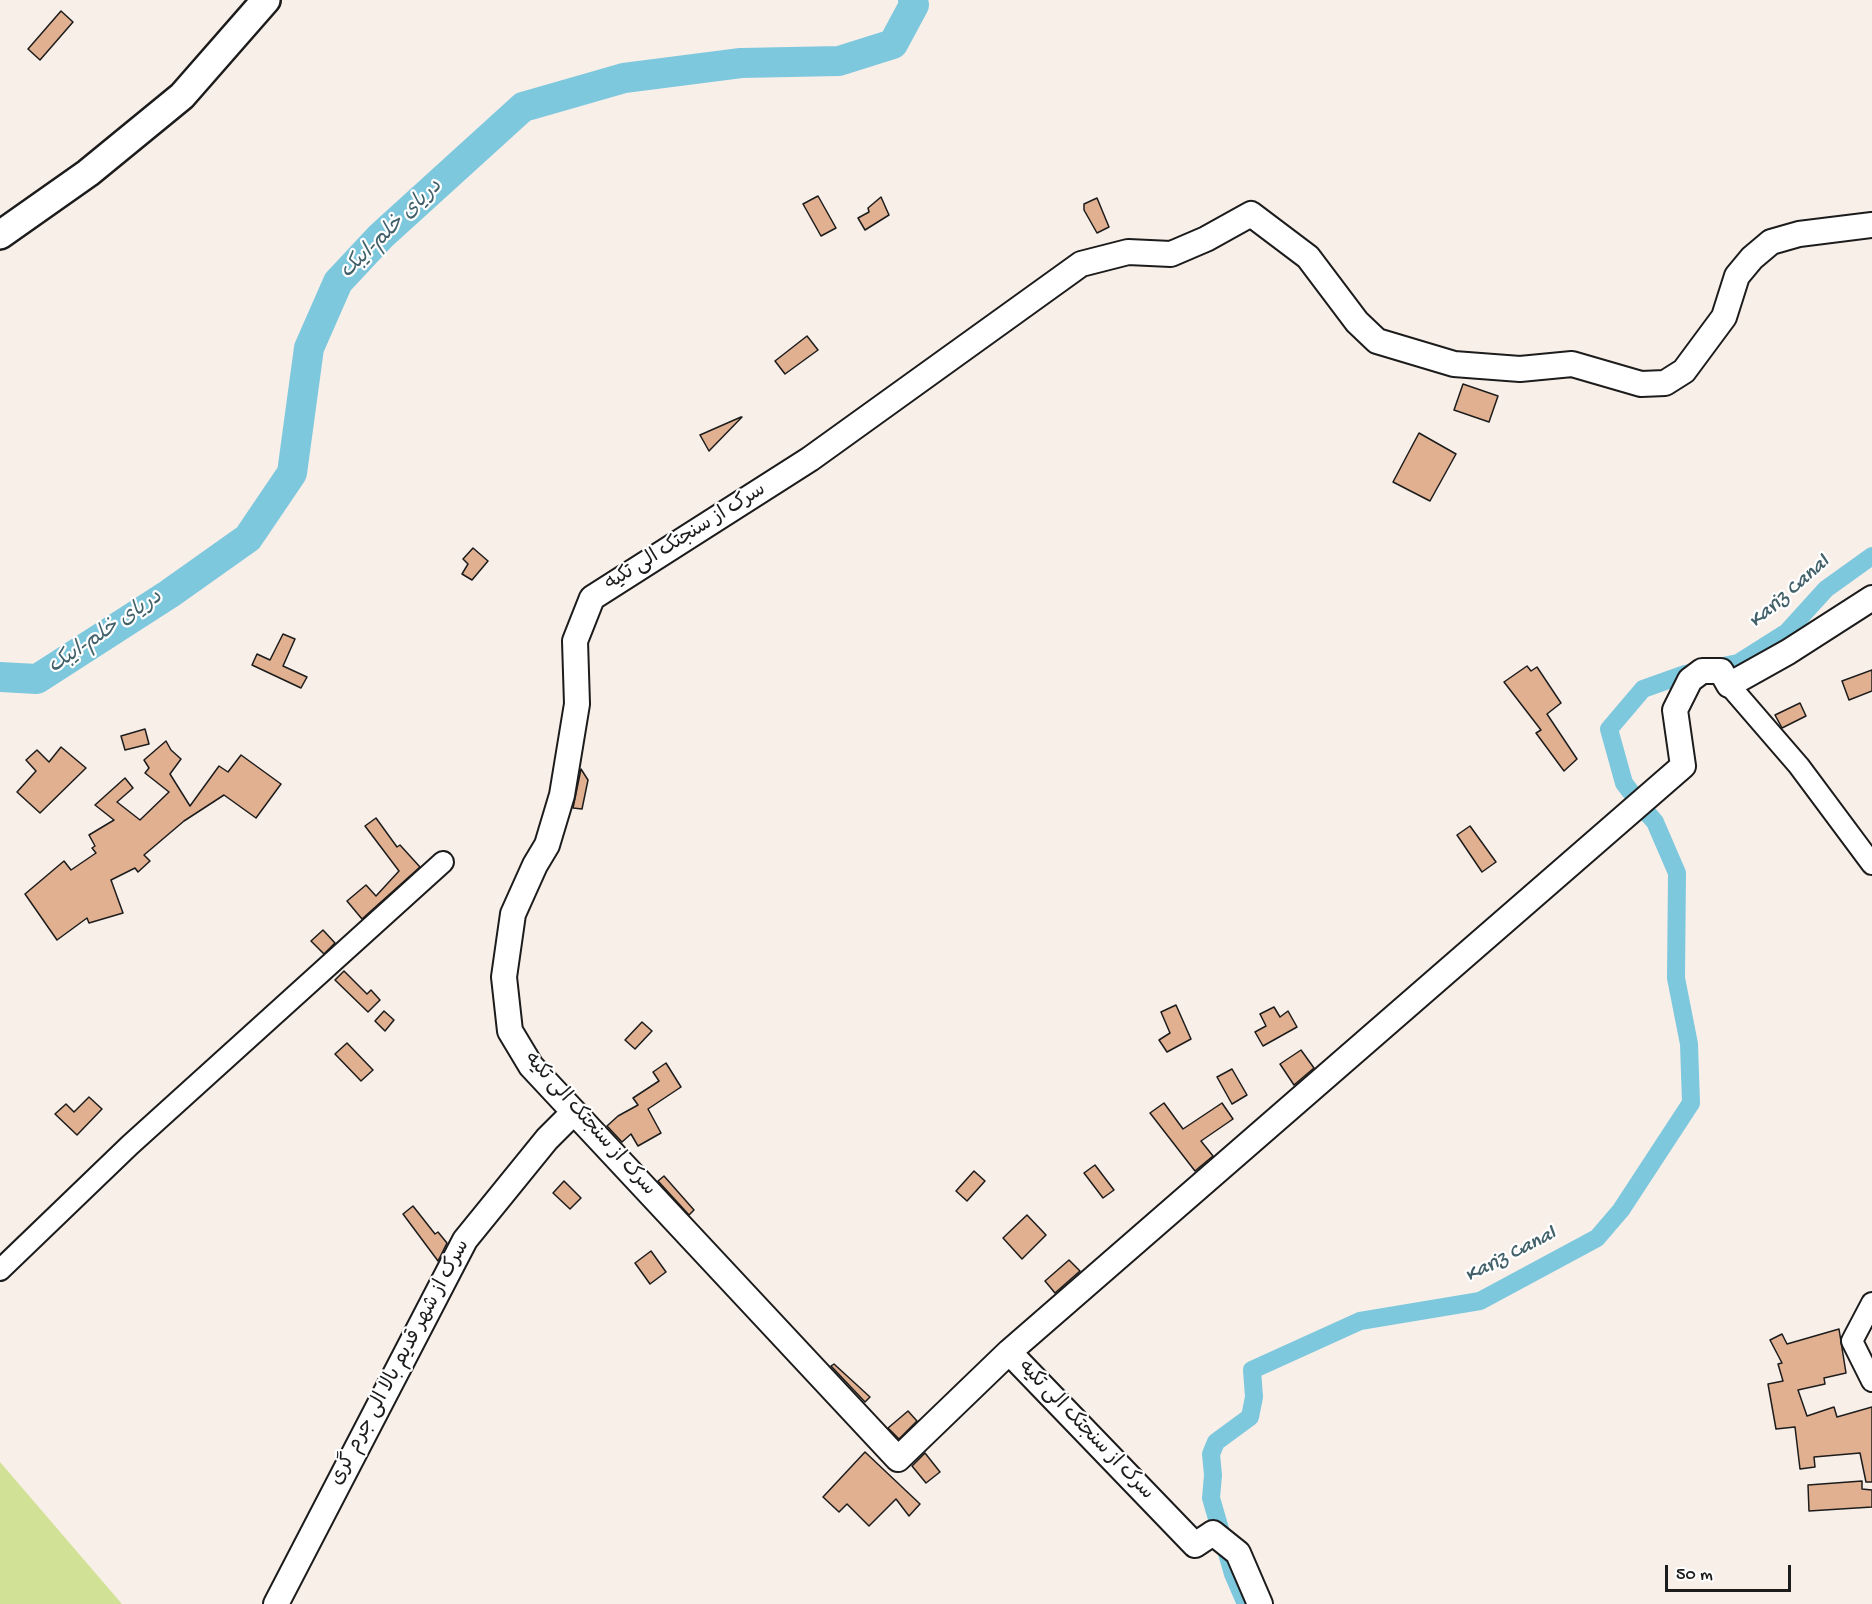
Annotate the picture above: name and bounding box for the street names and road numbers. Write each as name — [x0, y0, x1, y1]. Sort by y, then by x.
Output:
street label: سرک از سنجتک الی تکیه — [601, 479, 771, 597]
street label: سرک از سنجتک الی تکیه — [518, 1048, 660, 1202]
street label: سرک از شهر قدیم بالا الی جرم گری — [326, 1236, 476, 1490]
street label: سرک از سنجتک الی تکیه — [1012, 1356, 1158, 1506]

